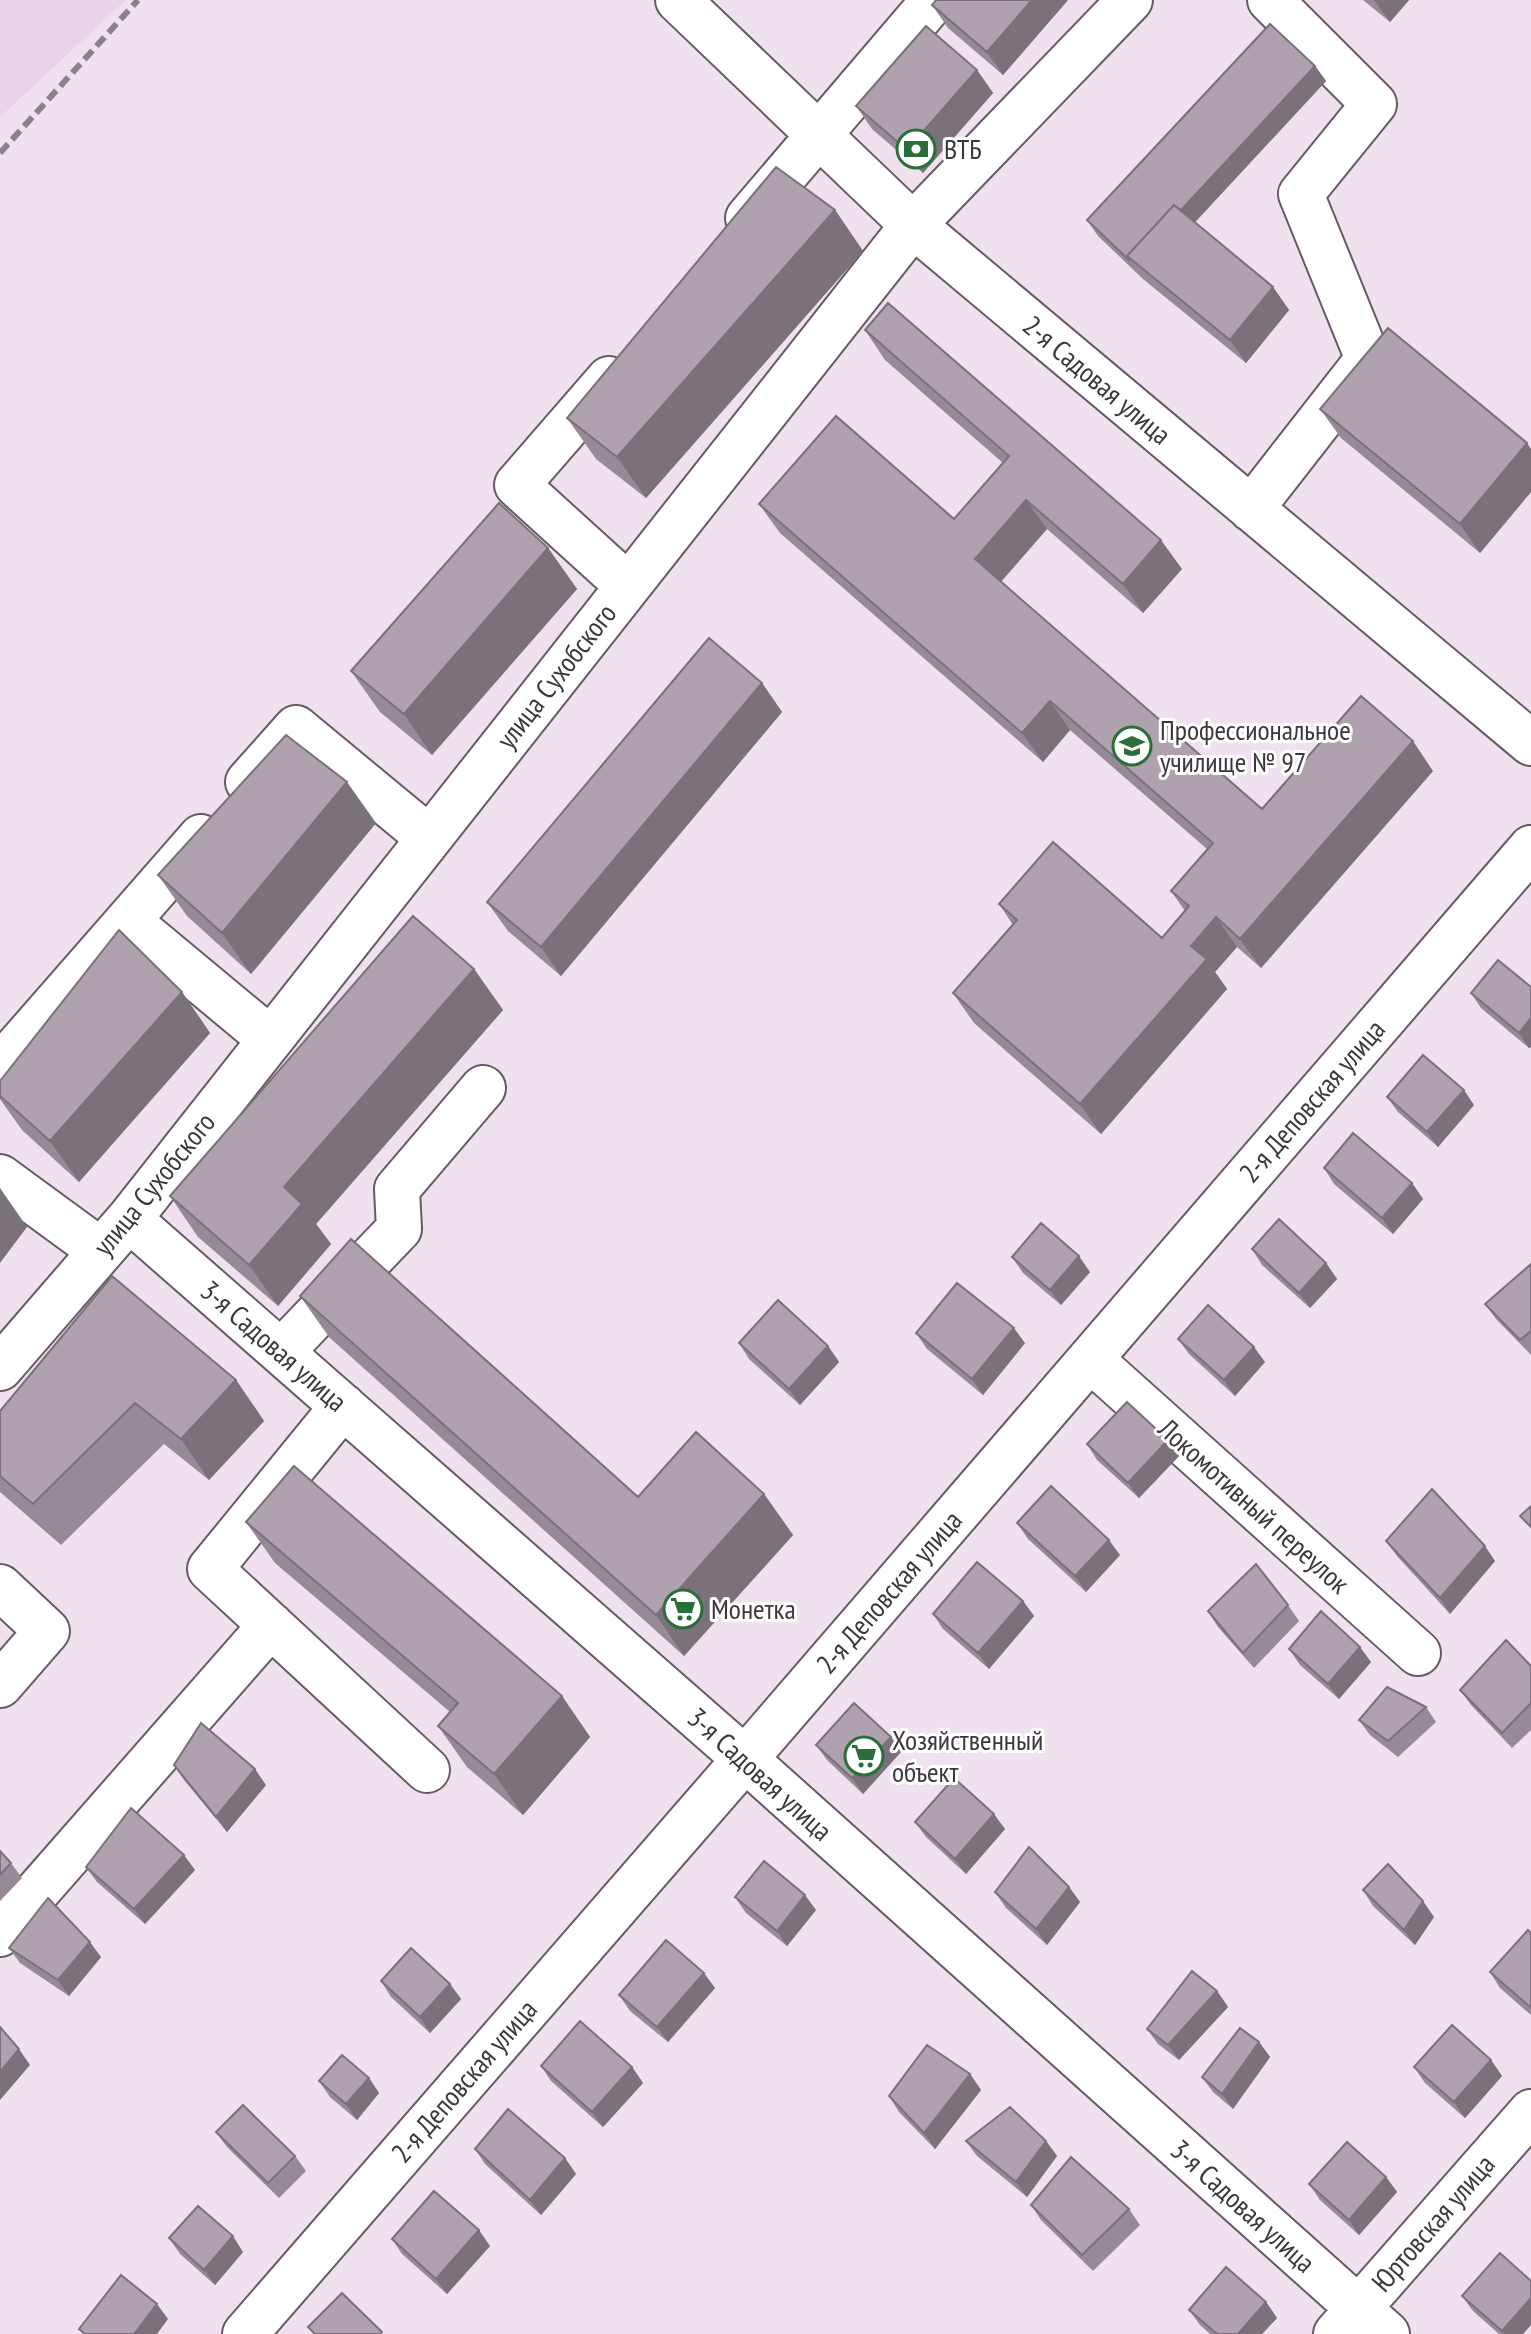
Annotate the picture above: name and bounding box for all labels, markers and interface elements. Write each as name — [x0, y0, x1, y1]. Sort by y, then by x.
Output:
bank icon: ВТБ — [895, 128, 937, 170]
place label: ВТБ — [944, 130, 982, 167]
street label: 2-я Садовая улица — [1016, 307, 1179, 452]
street label: улица Сухобского — [487, 596, 624, 756]
place label: Профессиональное училище № 97 — [1160, 711, 1351, 780]
school or university icon: Профессиональное училище № 97 — [1111, 725, 1153, 767]
street label: 2-я Деповская улица — [1230, 1011, 1393, 1190]
street label: улица Сухобского — [84, 1104, 223, 1263]
street label: 3-я Садовая улица — [193, 1272, 355, 1419]
street label: Локомотивный переулок — [1150, 1409, 1358, 1601]
street label: 2-я Деповская улица — [807, 1502, 970, 1681]
supermarket icon: Монетка — [662, 1588, 704, 1630]
place label: Монетка — [711, 1590, 796, 1627]
street label: 3-я Садовая улица — [680, 1699, 841, 1848]
place label: Хозяйственный объект — [892, 1721, 1043, 1790]
supermarket icon: Хозяйственный объект — [843, 1735, 885, 1777]
street label: 2-я Деповская улица — [382, 1991, 545, 2170]
street label: 3-я Садовая улица — [1163, 2131, 1324, 2280]
street label: Юртовская улица — [1363, 2146, 1502, 2299]

